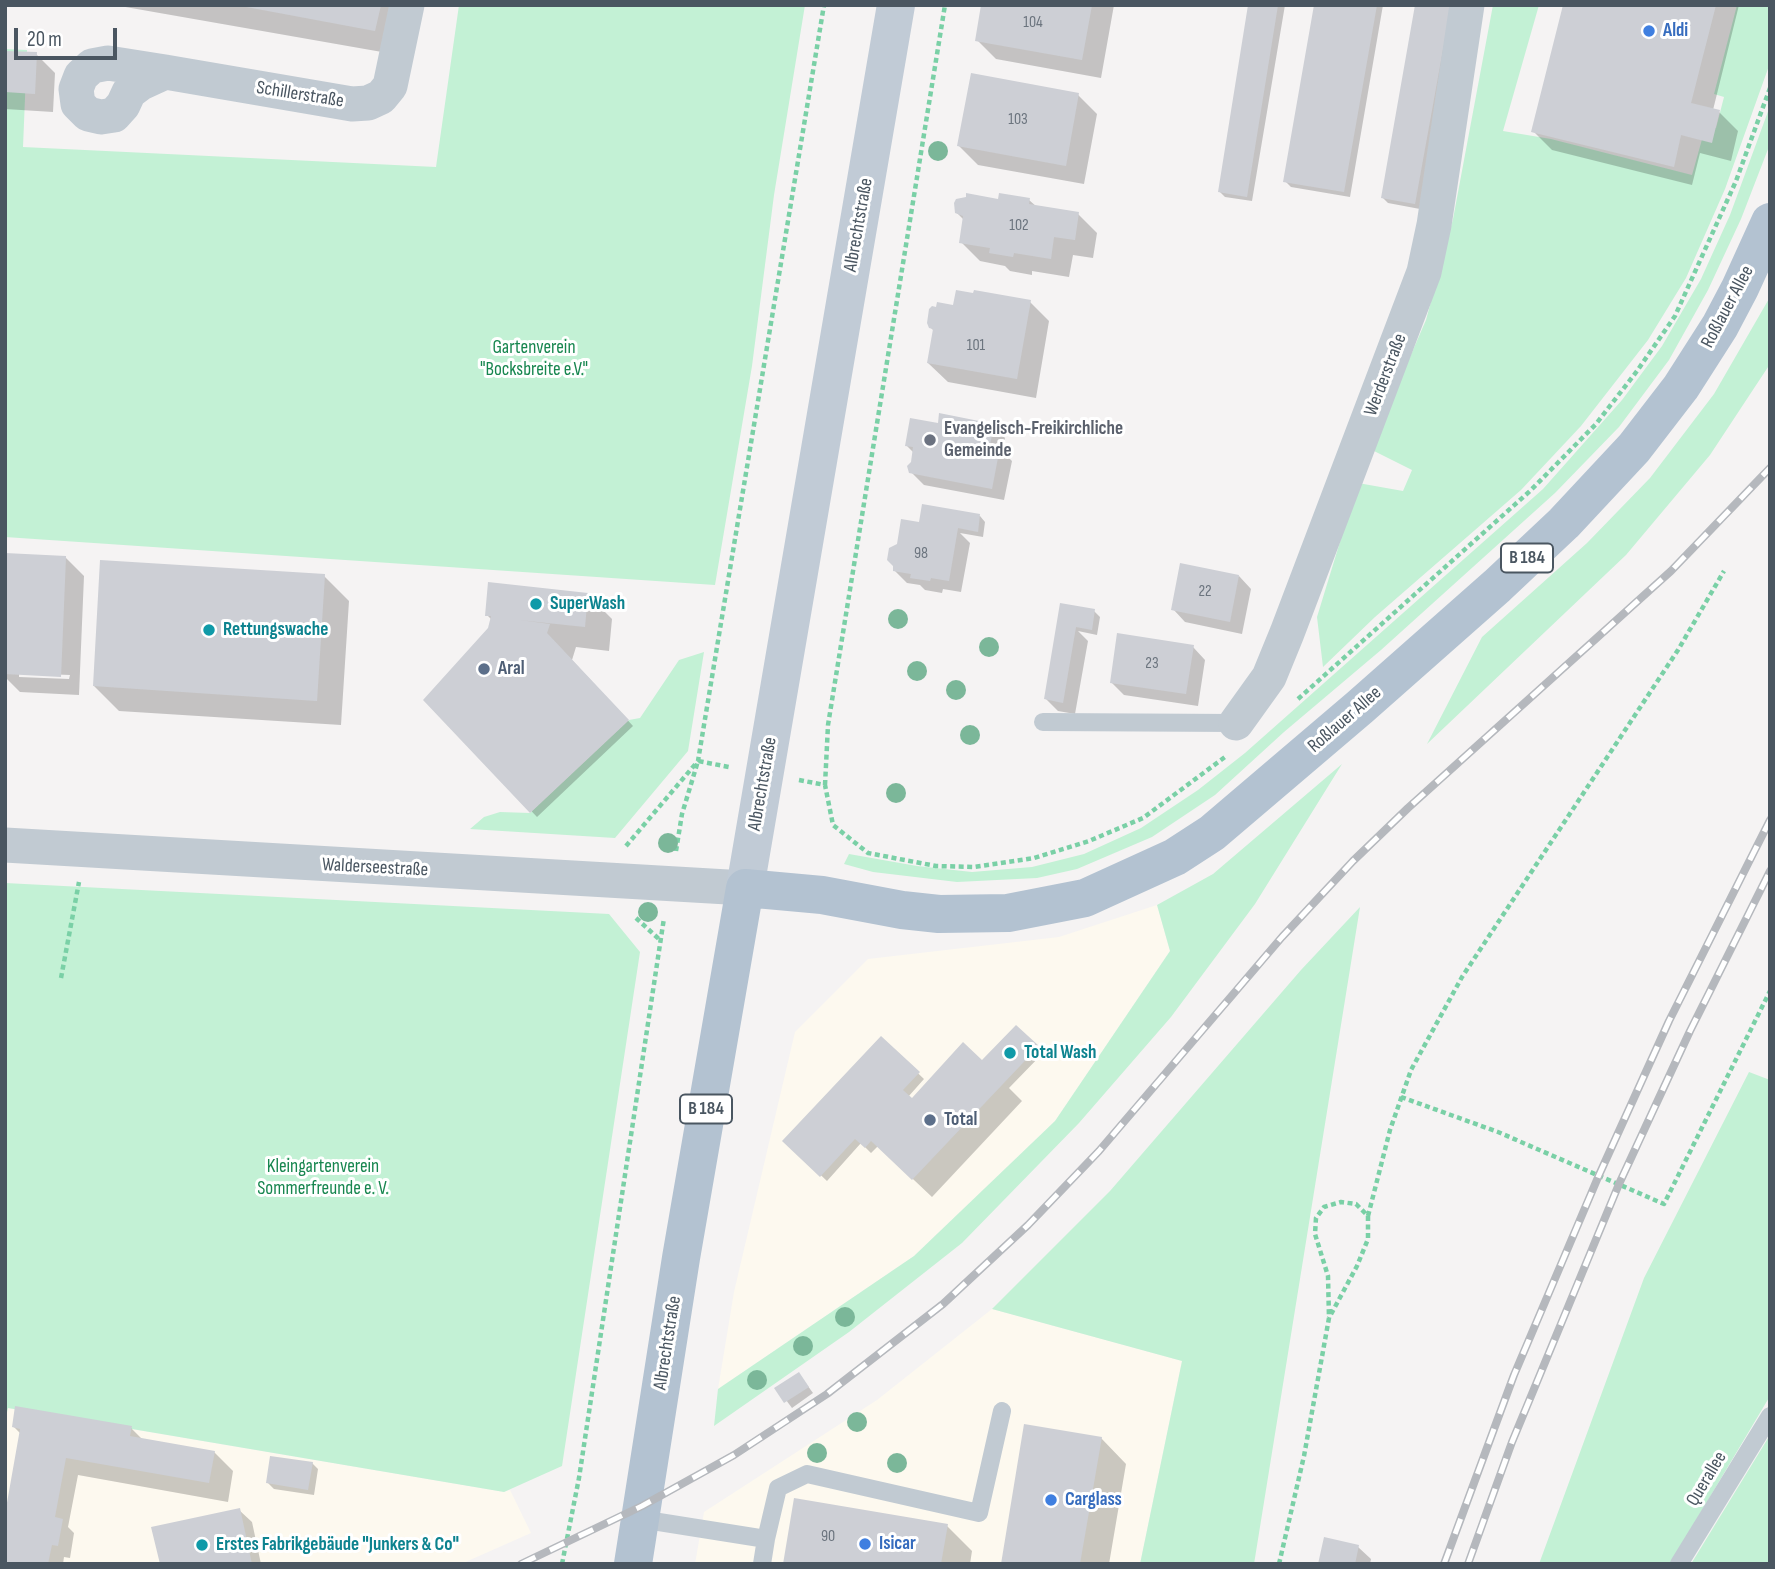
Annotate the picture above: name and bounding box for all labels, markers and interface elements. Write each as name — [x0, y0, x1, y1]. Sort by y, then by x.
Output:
house number: 104 — [1023, 13, 1043, 33]
scale bar — [18, 14, 121, 58]
place label: Aldi — [1663, 20, 1688, 42]
marker: Aldi — [1641, 23, 1657, 39]
text: 20 m — [27, 27, 62, 52]
street label: Schillerstraße — [255, 77, 345, 113]
house number: 103 — [1008, 110, 1028, 130]
street label: Albrechtstraße — [840, 176, 878, 274]
house number: 102 — [1009, 216, 1029, 236]
street label: Roßlauer Allee — [1697, 262, 1759, 352]
street label: Werderstraße — [1360, 331, 1412, 419]
house number: 101 — [967, 336, 985, 356]
park label: Gartenverein "Bocksbreite e.V." — [480, 337, 588, 381]
place label: Evangelisch-Freikirchliche Gemeinde — [944, 418, 1123, 462]
marker: Evangelisch-Freikirchliche Gemeinde — [922, 432, 938, 448]
house number: 98 — [914, 544, 928, 564]
road number: B 184 — [1501, 544, 1553, 572]
house number: 22 — [1198, 582, 1212, 602]
place label: SuperWash — [550, 593, 625, 615]
marker: SuperWash — [528, 596, 544, 612]
place label: Rettungswache — [223, 619, 328, 641]
marker: Rettungswache — [201, 622, 217, 638]
house number: 23 — [1145, 654, 1159, 674]
place label: Aral — [498, 658, 525, 680]
marker: Aral — [476, 661, 492, 677]
street label: Roßlauer Allee — [1304, 682, 1386, 758]
street label: Albrechtstraße — [744, 735, 782, 833]
street label: Walderseestraße — [321, 854, 429, 882]
place label: Total Wash — [1024, 1042, 1096, 1064]
marker: Total Wash — [1002, 1045, 1018, 1061]
road number: B 184 — [680, 1094, 732, 1124]
place label: Total — [944, 1109, 977, 1131]
marker: Total — [922, 1112, 938, 1128]
park label: Kleingartenverein Sommerfreunde e. V. — [257, 1156, 389, 1200]
street label: Albrechtstraße — [649, 1294, 687, 1392]
street label: Querallee — [1682, 1448, 1732, 1510]
place label: Carglass — [1065, 1489, 1122, 1511]
marker: Carglass — [1043, 1492, 1059, 1508]
house number: 90 — [821, 1527, 835, 1547]
place label: Isicar — [879, 1533, 916, 1555]
place label: Erstes Fabrikgebäude "Junkers & Co" — [216, 1534, 459, 1556]
marker: Isicar — [857, 1536, 873, 1552]
marker: Erstes Fabrikgebäude "Junkers & Co" — [194, 1537, 210, 1553]

